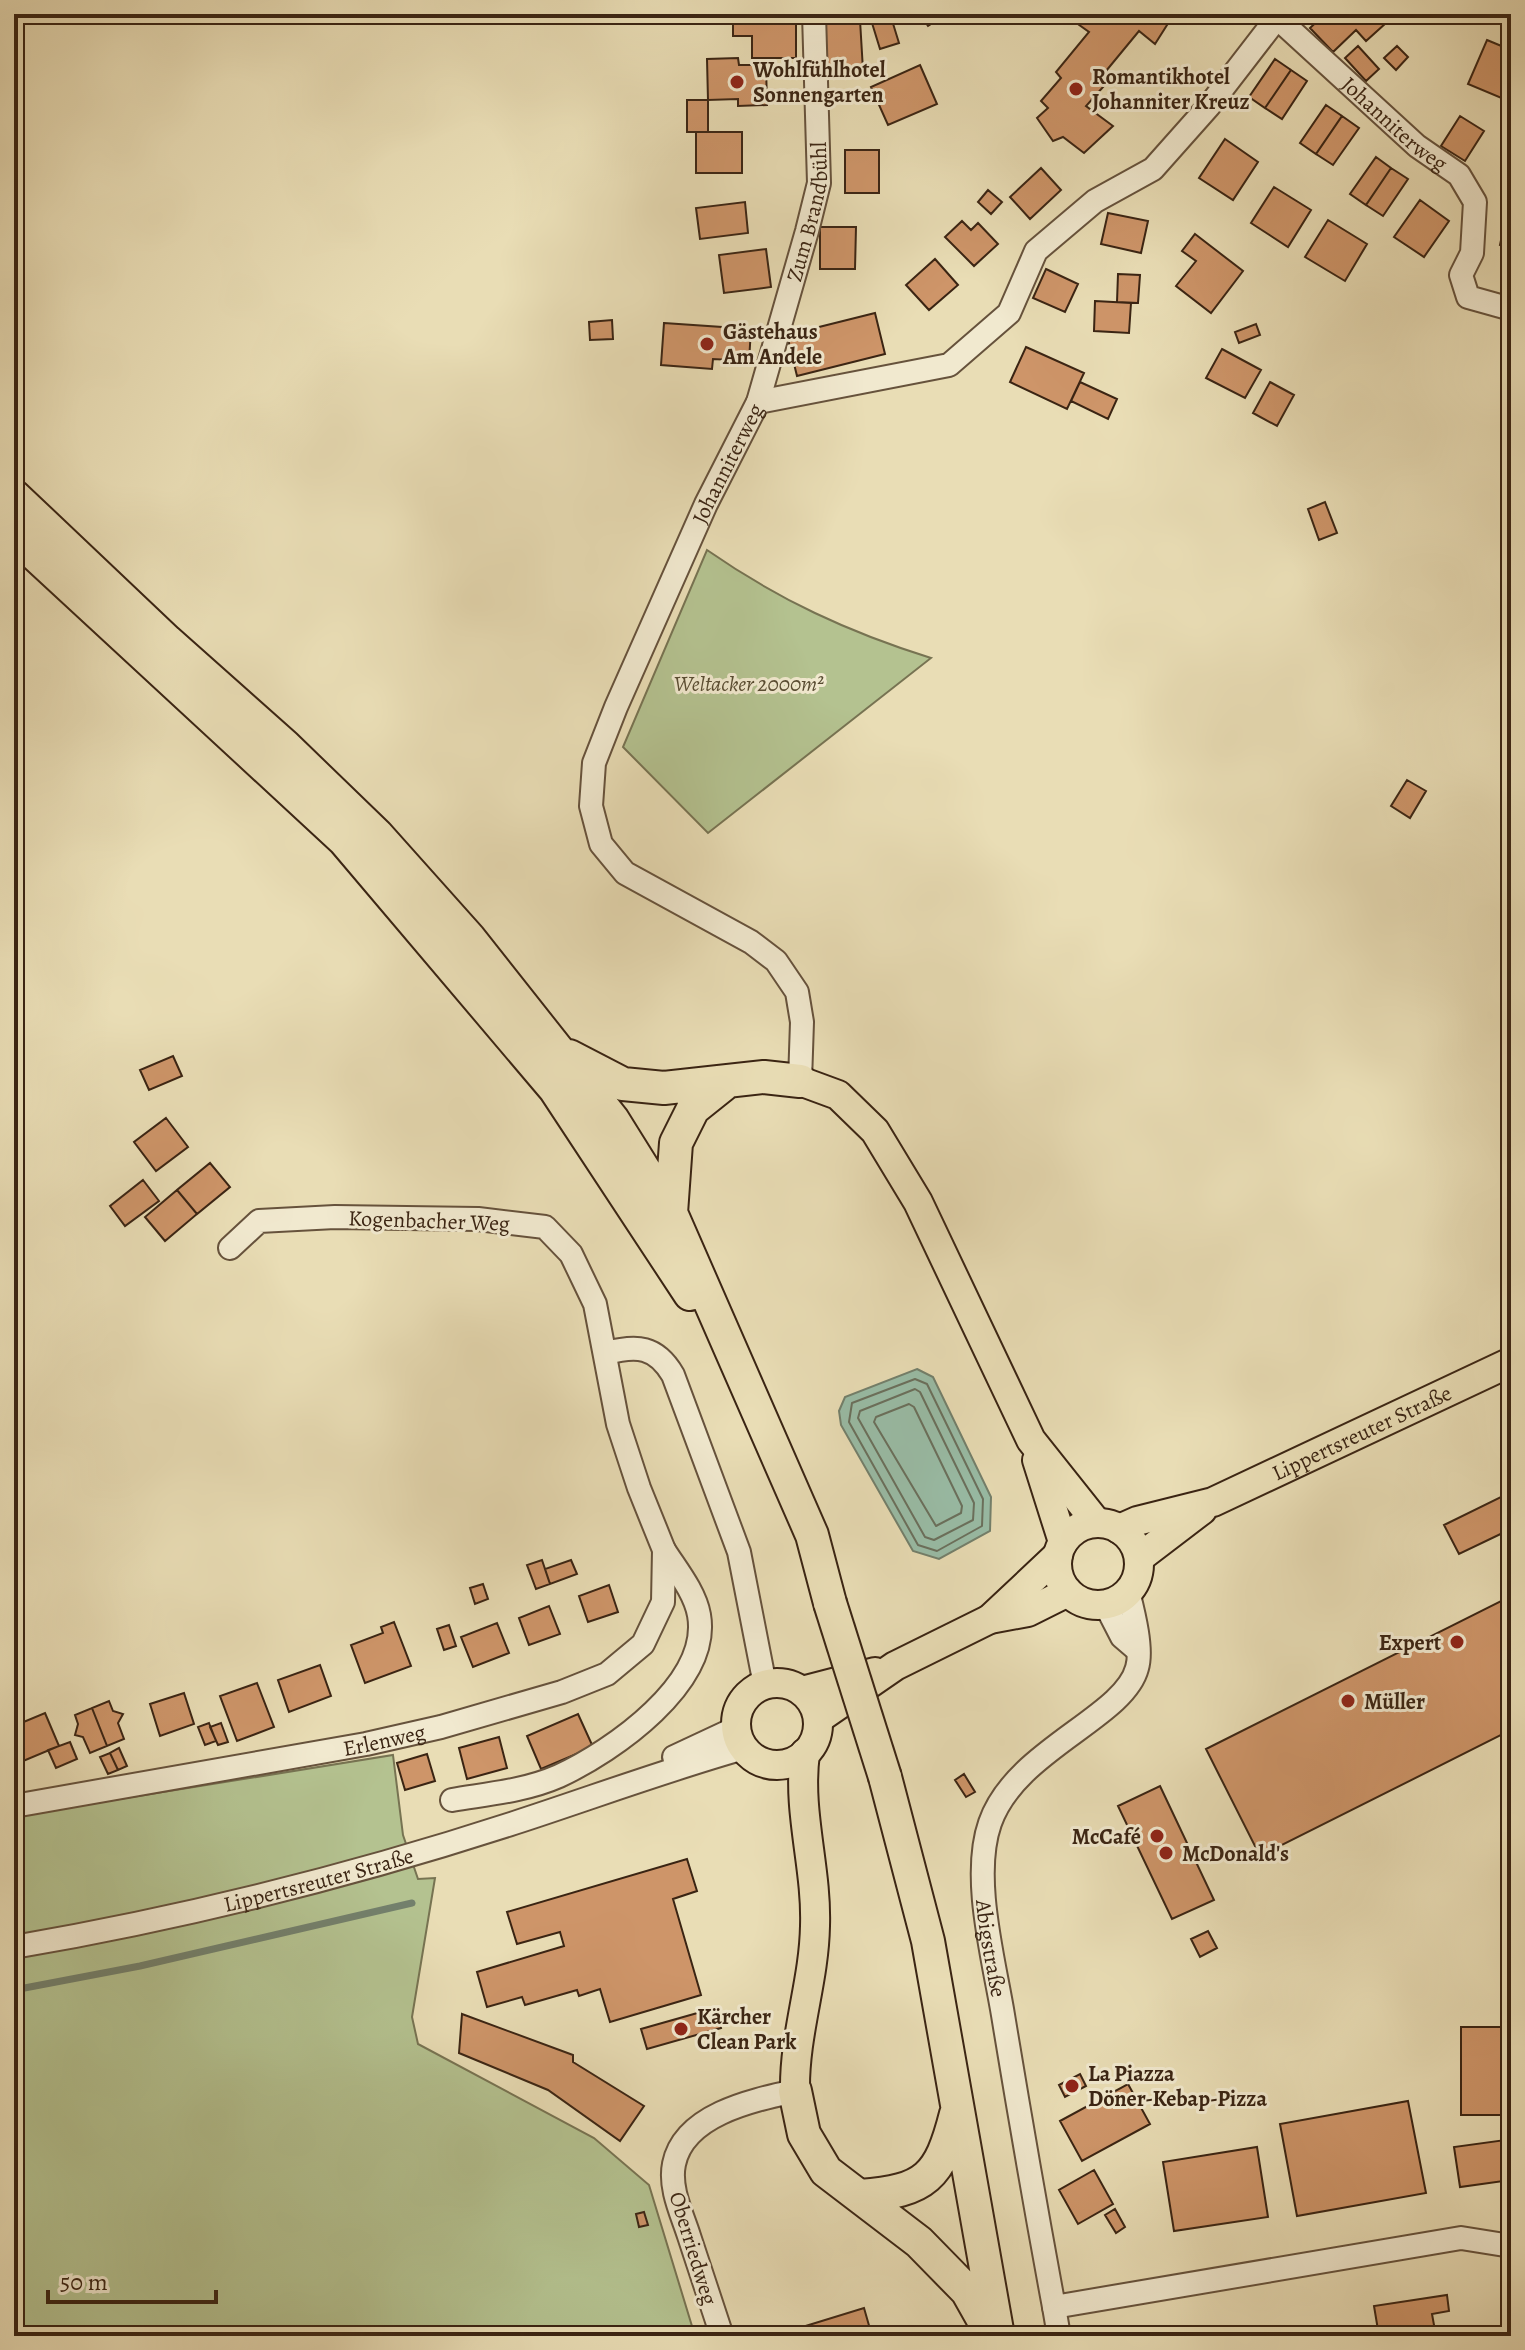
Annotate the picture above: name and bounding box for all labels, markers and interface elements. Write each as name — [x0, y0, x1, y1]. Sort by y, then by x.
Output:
place label: Wohlfühlhotel Sonnengarten — [752, 55, 886, 110]
place label: Romantikhotel Johanniter Kreuz — [1092, 62, 1249, 117]
street label: Johanniterweg — [1335, 70, 1453, 179]
marker: Wohlfühlhotel Sonnengarten — [728, 73, 746, 91]
marker: Romantikhotel Johanniter Kreuz — [1067, 80, 1085, 98]
street label: Zum Brandbühl — [779, 141, 835, 285]
place label: Gästehaus Am Andele — [722, 317, 822, 372]
marker: Gästehaus Am Andele — [698, 335, 716, 353]
street label: Johanniterweg — [685, 398, 771, 529]
park label: Weltacker 2000m² — [674, 669, 824, 699]
street label: Kogenbacher Weg — [348, 1203, 510, 1239]
street label: Lippertsreuter Straße — [1267, 1378, 1457, 1488]
place label: Expert — [1379, 1628, 1442, 1658]
marker: Expert — [1448, 1633, 1466, 1651]
place label: Müller — [1364, 1687, 1425, 1717]
marker: Müller — [1339, 1692, 1357, 1710]
street label: Erlenweg — [341, 1717, 428, 1764]
place label: McCafé — [1072, 1822, 1141, 1852]
marker: McCafé — [1148, 1827, 1166, 1845]
place label: McDonald's — [1182, 1839, 1289, 1869]
street label: Lippertsreuter Straße — [221, 1841, 417, 1920]
marker: McDonald's — [1157, 1844, 1175, 1862]
street label: Abigstraße — [968, 1897, 1014, 2000]
place label: Kärcher Clean Park — [697, 2002, 797, 2057]
marker: Kärcher Clean Park — [672, 2020, 690, 2038]
place label: La Piazza Döner-Kebap-Pizza — [1088, 2059, 1267, 2114]
marker: La Piazza Döner-Kebap-Pizza — [1063, 2077, 1081, 2095]
street label: Oberriedweg — [662, 2188, 724, 2309]
scale bar — [48, 2254, 216, 2304]
text: 50 m — [60, 2266, 108, 2298]

